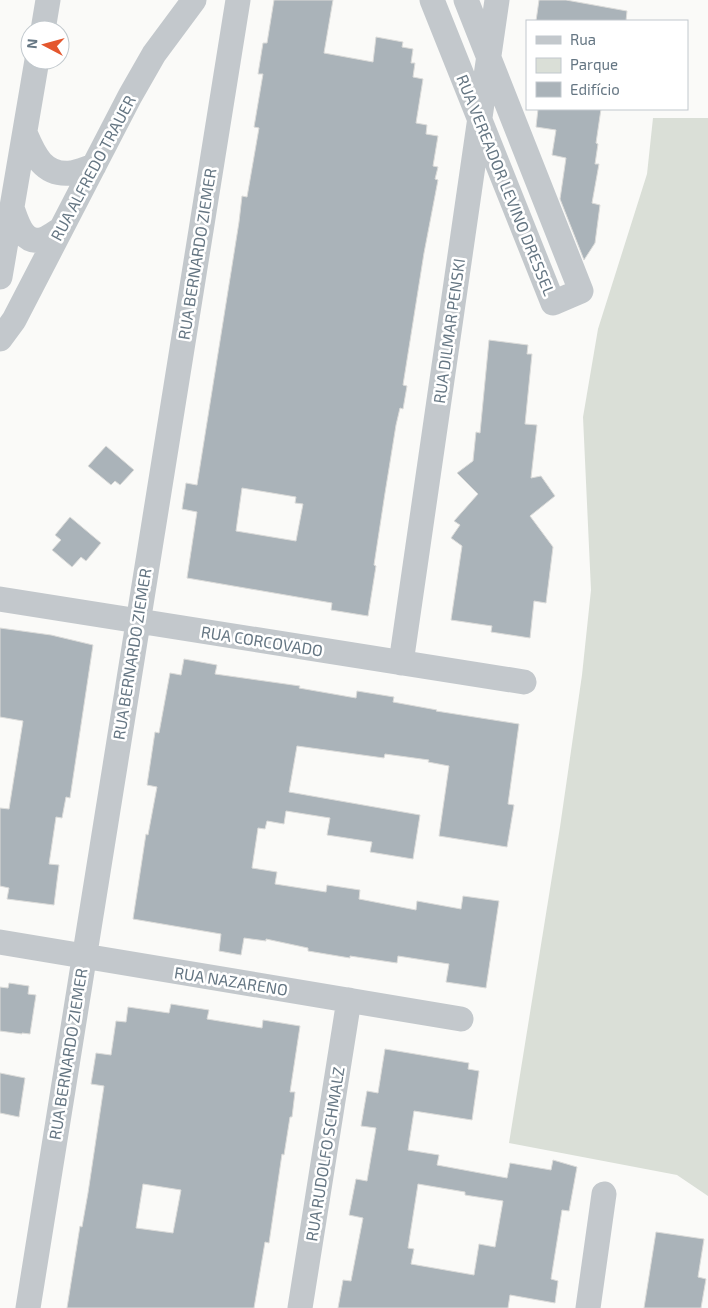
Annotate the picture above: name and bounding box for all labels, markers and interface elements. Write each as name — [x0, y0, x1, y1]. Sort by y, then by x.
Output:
north arrow — [20, 20, 70, 70]
legend — [526, 20, 688, 110]
text: Rua — [570, 30, 596, 48]
text: N — [23, 38, 41, 50]
text: Parque — [570, 55, 618, 73]
street label: RUA VEREADOR LEVINO DRESSEL — [453, 71, 560, 298]
text: Edifício — [570, 80, 620, 98]
street label: RUA ALFREDO TRAUER — [46, 92, 139, 244]
street label: RUA BERNARDO ZIEMER — [174, 167, 219, 341]
street label: RUA DILMAR PENSKI — [429, 257, 468, 405]
street label: RUA BERNARDO ZIEMER — [109, 567, 154, 741]
street label: RUA CORCOVADO — [200, 621, 324, 660]
street label: RUA NAZARENO — [173, 962, 289, 999]
street label: RUA BERNARDO ZIEMER — [45, 967, 90, 1141]
street label: RUA RUDOLFO SCHMALZ — [301, 1065, 348, 1243]

